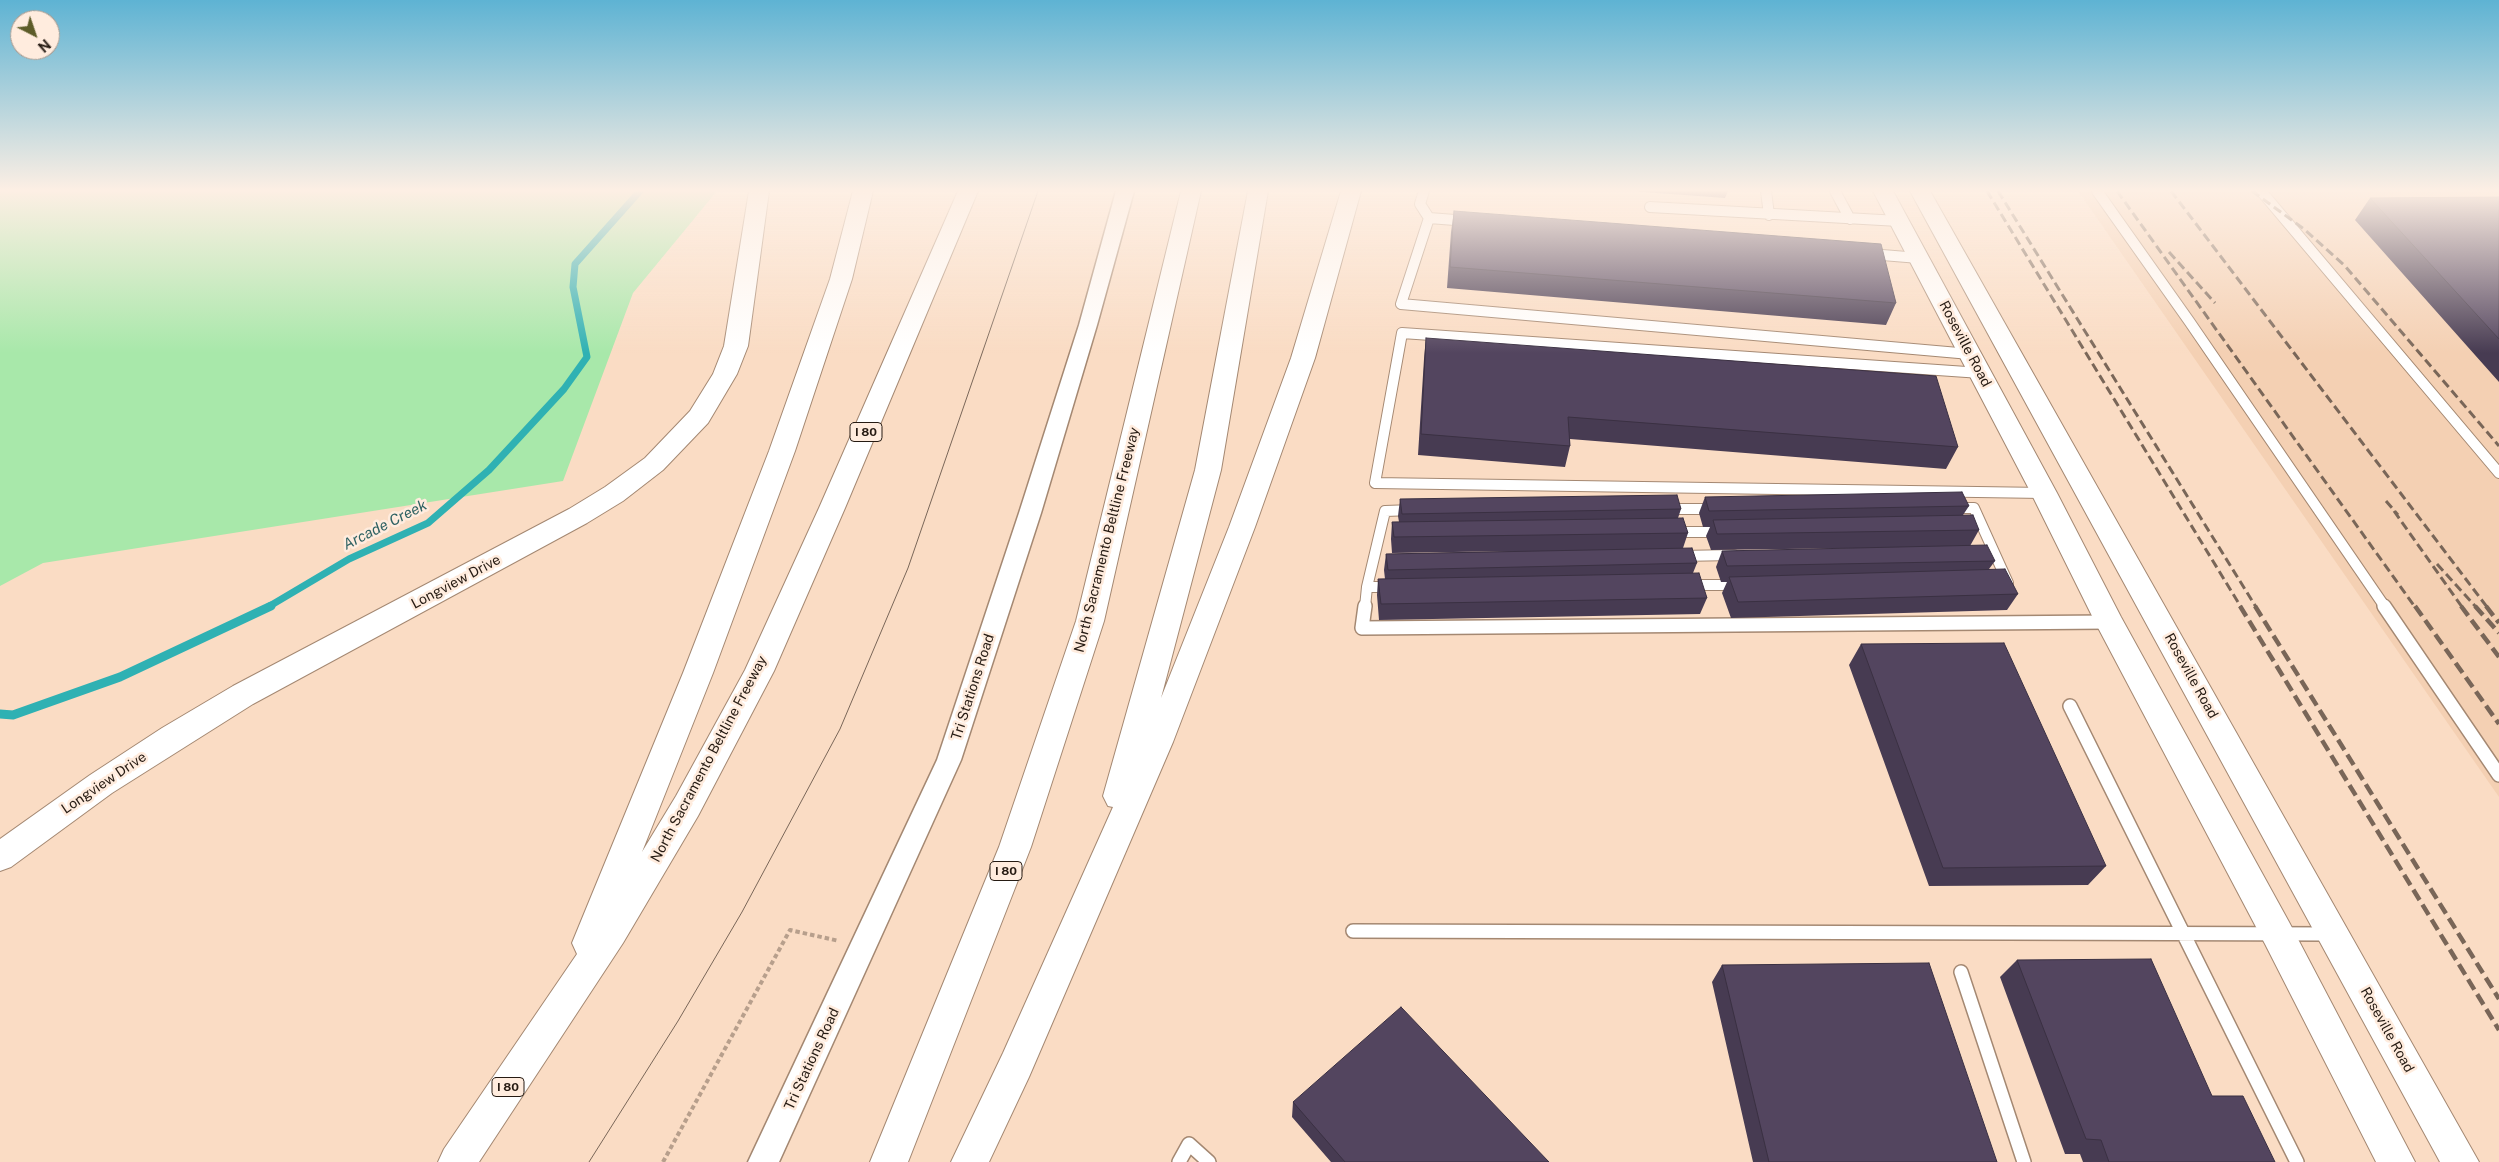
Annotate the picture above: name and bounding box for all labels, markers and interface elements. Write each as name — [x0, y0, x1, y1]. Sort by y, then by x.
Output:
north arrow — [10, 10, 60, 60]
text: N — [35, 36, 54, 55]
street label: Roseville Road — [1935, 298, 1995, 390]
road number: I 80 — [850, 422, 882, 442]
street label: North Sacramento Beltline Freeway — [1071, 426, 1143, 654]
water label: Arcade Creek — [340, 496, 430, 554]
street label: Longview Drive — [408, 551, 504, 613]
street label: Roseville Road — [2161, 630, 2221, 722]
street label: Tri Stations Road — [948, 632, 998, 742]
street label: North Sacramento Beltline Freeway — [647, 653, 771, 865]
street label: Longview Drive — [58, 748, 150, 818]
road number: I 80 — [990, 861, 1022, 880]
street label: Roseville Road — [2357, 984, 2417, 1076]
street label: Tri Stations Road — [781, 1005, 843, 1113]
road number: I 80 — [492, 1078, 524, 1096]

